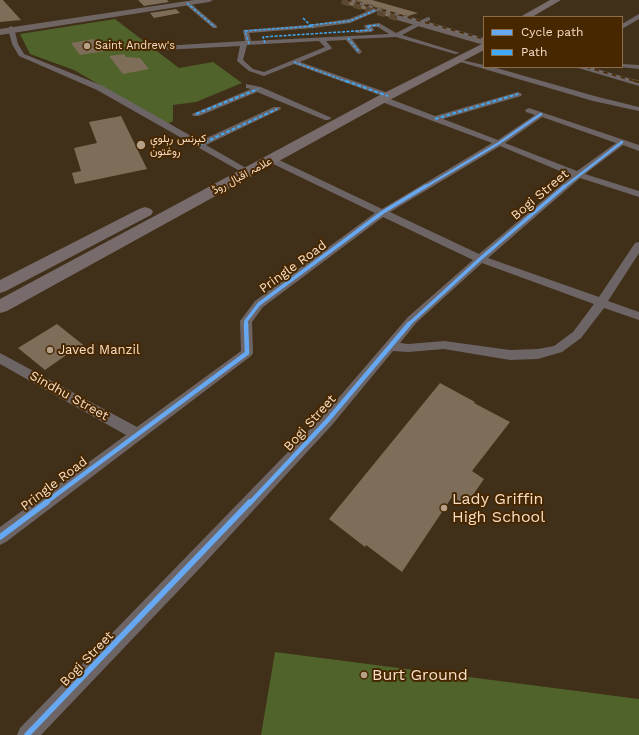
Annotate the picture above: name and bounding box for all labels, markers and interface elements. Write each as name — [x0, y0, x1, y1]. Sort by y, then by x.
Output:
legend — [483, 16, 623, 68]
text: Cycle path — [521, 25, 583, 39]
place label: Saint Andrew's — [95, 39, 175, 53]
marker: Saint Andrew's — [82, 41, 92, 51]
text: Path — [521, 45, 547, 59]
place label: کېرنس رېلوې روغتون — [150, 132, 206, 158]
marker: کېرنس رېلوې روغتون — [135, 139, 147, 151]
street label: علامہ اقبال روڈ — [210, 155, 274, 197]
street label: Bogi Street — [508, 166, 572, 224]
street label: Pringle Road — [256, 237, 330, 297]
place label: Javed Manzil — [58, 342, 140, 358]
marker: Javed Manzil — [45, 345, 55, 355]
street label: Sindhu Street — [27, 368, 111, 424]
street label: Bogi Street — [281, 392, 339, 454]
street label: Pringle Road — [18, 454, 90, 514]
place label: Lady Griffin High School — [452, 489, 545, 527]
marker: Lady Griffin High School — [439, 503, 449, 513]
street label: Bogi Street — [57, 628, 117, 690]
place label: Burt Ground — [372, 665, 468, 685]
marker: Burt Ground — [359, 670, 369, 680]

